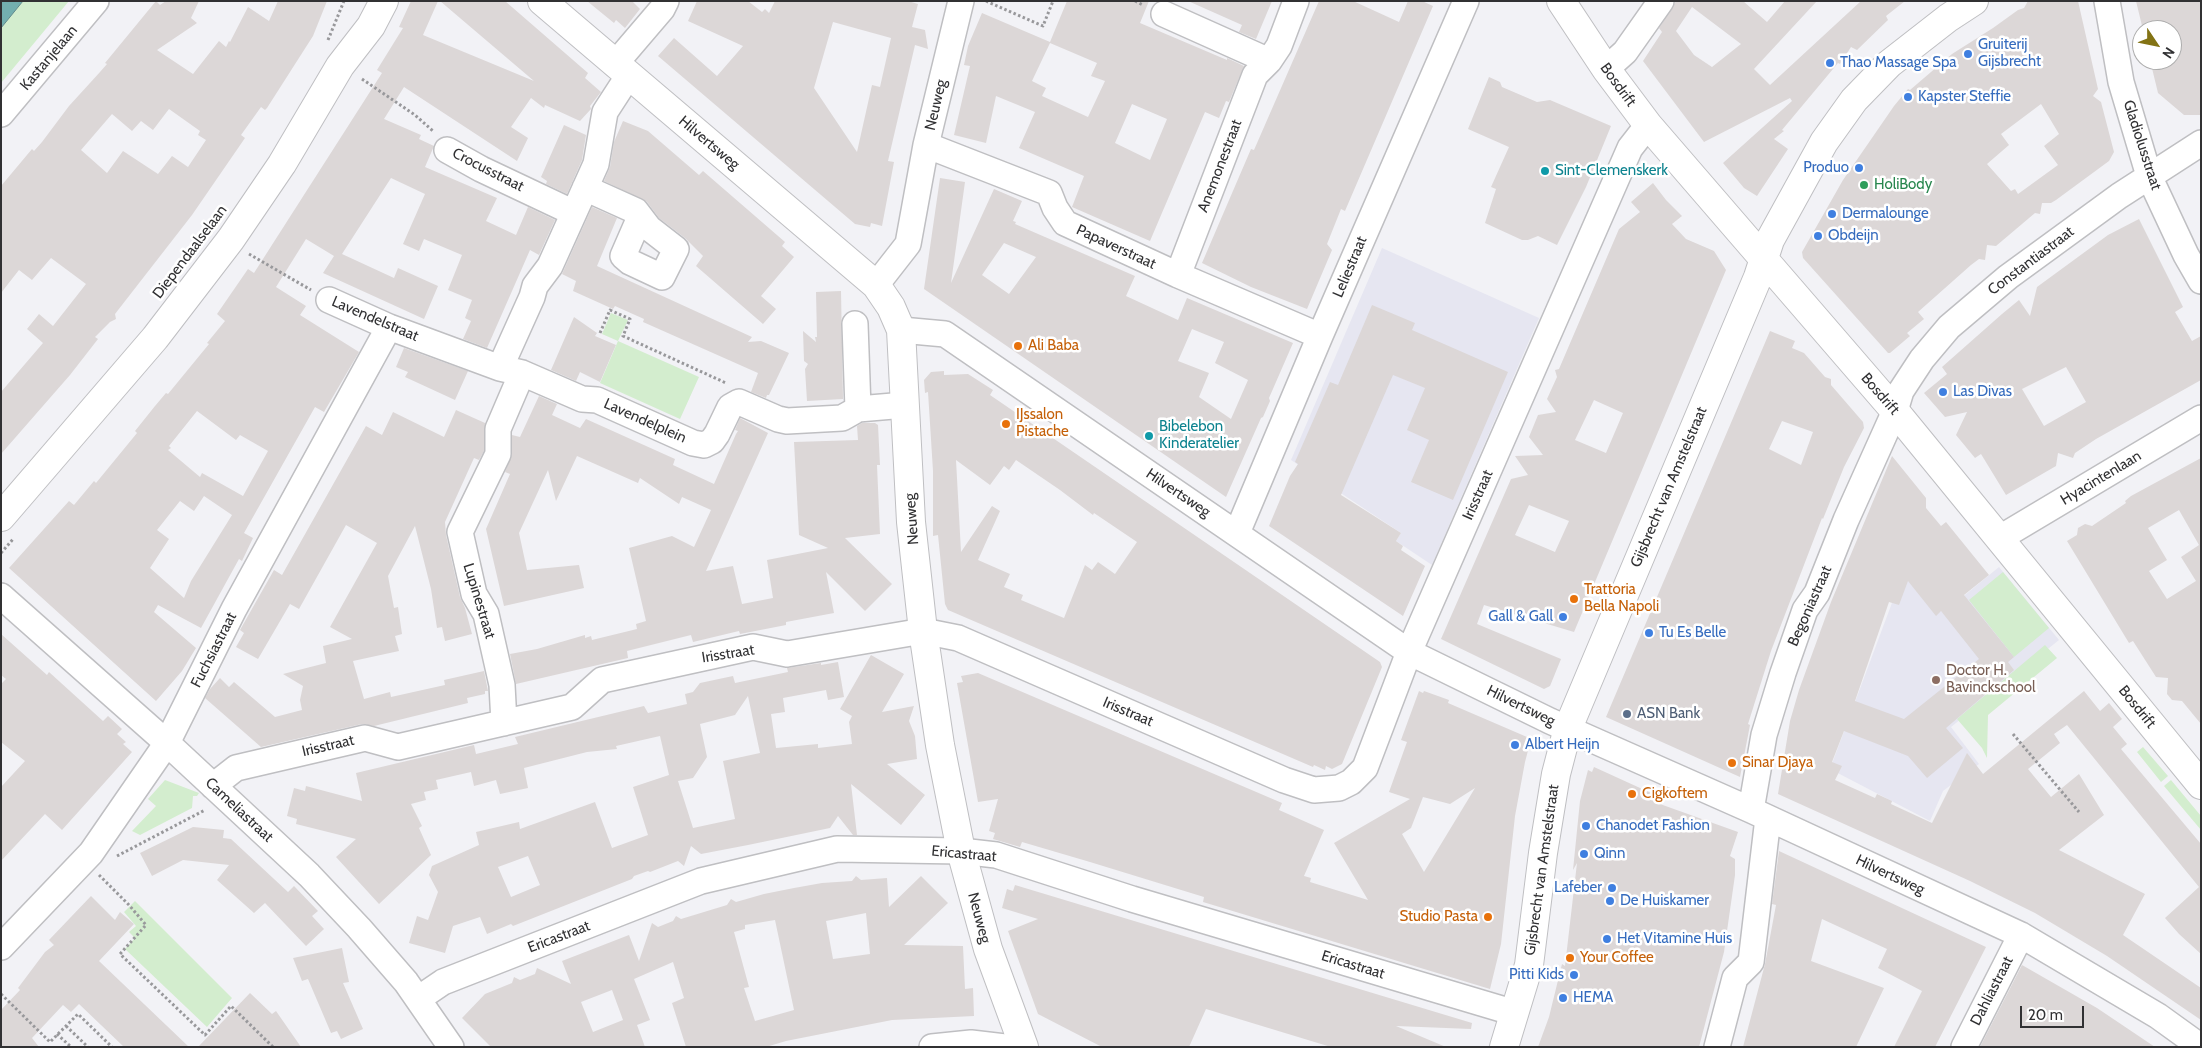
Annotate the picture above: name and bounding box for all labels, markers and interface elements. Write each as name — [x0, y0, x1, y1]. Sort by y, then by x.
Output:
north arrow — [2132, 20, 2182, 70]
street label: Kastanjelaan — [16, 22, 82, 94]
place label: Gruiterij Gijsbrecht — [1978, 36, 2041, 71]
text: N — [2158, 44, 2179, 62]
marker: Gruiterij Gijsbrecht — [1962, 48, 1974, 60]
place label: Thao Massage Spa — [1840, 54, 1957, 72]
marker: Thao Massage Spa — [1824, 57, 1836, 69]
street label: Bosdrift — [1596, 60, 1640, 110]
street label: Neuweg — [921, 78, 951, 132]
place label: Kapster Steffie — [1918, 88, 2011, 106]
marker: Kapster Steffie — [1902, 91, 1914, 103]
street label: Gladiolusstraat — [2119, 98, 2165, 192]
street label: Hilvertsweg — [675, 112, 743, 174]
street label: Anemonestraat — [1194, 117, 1246, 215]
street label: Crocusstraat — [449, 144, 527, 196]
place label: Produo — [1803, 159, 1849, 177]
place label: Sint-Clemenskerk — [1555, 162, 1668, 180]
marker: Produo — [1853, 162, 1865, 174]
marker: Sint-Clemenskerk — [1539, 165, 1551, 177]
place label: HoliBody — [1874, 176, 1932, 194]
marker: HoliBody — [1858, 179, 1870, 191]
street label: Diependaalselaan — [149, 202, 231, 302]
place label: Dermalounge — [1842, 205, 1929, 223]
marker: Dermalounge — [1826, 208, 1838, 220]
street label: Papaverstraat — [1073, 221, 1159, 273]
street label: Constantiastraat — [1984, 223, 2078, 299]
place label: Obdeijn — [1828, 227, 1879, 245]
marker: Obdeijn — [1812, 230, 1824, 242]
street label: Leliestraat — [1329, 234, 1371, 300]
street label: Lavendelstraat — [329, 293, 421, 345]
place label: Ali Baba — [1028, 337, 1079, 355]
marker: Ali Baba — [1012, 340, 1024, 352]
street label: Bosdrift — [1857, 369, 1903, 419]
place label: Las Divas — [1953, 383, 2012, 401]
marker: Las Divas — [1937, 386, 1949, 398]
street label: Lavendelplein — [601, 395, 689, 447]
street label: Gijsbrecht van Amstelstraat — [1627, 404, 1711, 570]
place label: IJssalon Pistache — [1016, 406, 1069, 441]
marker: IJssalon Pistache — [1000, 418, 1012, 430]
place label: Bibelebon Kinderatelier — [1159, 418, 1239, 453]
marker: Bibelebon Kinderatelier — [1143, 430, 1155, 442]
street label: Hyacintenlaan — [2057, 447, 2145, 509]
street label: Hilvertsweg — [1142, 465, 1214, 521]
street label: Irisstraat — [1459, 467, 1497, 523]
street label: Neuweg — [901, 493, 923, 545]
street label: Lupinestraat — [459, 561, 499, 641]
street label: Begoniastraat — [1784, 563, 1836, 649]
place label: Trattoria Bella Napoli — [1584, 581, 1659, 616]
marker: Trattoria Bella Napoli — [1568, 593, 1580, 605]
place label: Gall & Gall — [1488, 608, 1553, 626]
street label: Fuchsiastraat — [187, 609, 241, 691]
marker: Gall & Gall — [1557, 611, 1569, 623]
place label: Tu Es Belle — [1659, 624, 1726, 642]
marker: Tu Es Belle — [1643, 627, 1655, 639]
street label: Irisstraat — [700, 641, 756, 667]
place label: Doctor H. Bavinckschool — [1946, 662, 2036, 697]
marker: Doctor H. Bavinckschool — [1930, 674, 1942, 686]
street label: Hilvertsweg — [1484, 682, 1558, 730]
street label: Bosdrift — [2114, 682, 2160, 732]
street label: Irisstraat — [1100, 693, 1156, 731]
place label: ASN Bank — [1637, 705, 1700, 723]
marker: ASN Bank — [1621, 708, 1633, 720]
street label: Irisstraat — [300, 731, 356, 761]
place label: Albert Heijn — [1525, 736, 1600, 754]
marker: Albert Heijn — [1509, 739, 1521, 751]
place label: Sinar Djaya — [1742, 754, 1813, 772]
marker: Sinar Djaya — [1726, 757, 1738, 769]
street label: Cameliastraat — [201, 774, 277, 846]
street label: Gijsbrecht van Amstelstraat — [1521, 783, 1563, 957]
place label: Cigkoftem — [1642, 785, 1708, 803]
marker: Cigkoftem — [1626, 788, 1638, 800]
place label: Chanodet Fashion — [1596, 817, 1710, 835]
marker: Chanodet Fashion — [1580, 820, 1592, 832]
street label: Ericastraat — [931, 842, 997, 866]
place label: Qinn — [1594, 845, 1625, 863]
marker: Qinn — [1578, 848, 1590, 860]
street label: Hilvertsweg — [1853, 851, 1927, 899]
place label: Lafeber — [1554, 879, 1602, 897]
marker: Lafeber — [1606, 882, 1618, 894]
street label: Neuweg — [964, 891, 994, 945]
place label: De Huiskamer — [1620, 892, 1709, 910]
marker: De Huiskamer — [1604, 895, 1616, 907]
place label: Studio Pasta — [1399, 908, 1478, 926]
marker: Studio Pasta — [1482, 911, 1494, 923]
street label: Ericastraat — [525, 917, 593, 957]
place label: Het Vitamine Huis — [1617, 930, 1732, 948]
marker: Het Vitamine Huis — [1601, 933, 1613, 945]
street label: Ericastraat — [1319, 947, 1387, 983]
place label: Your Coffee — [1580, 949, 1654, 967]
marker: Your Coffee — [1564, 952, 1576, 964]
street label: Dahliastraat — [1967, 953, 2017, 1029]
place label: Pitti Kids — [1509, 966, 1564, 984]
marker: Pitti Kids — [1568, 969, 1580, 981]
place label: HEMA — [1573, 989, 1613, 1007]
marker: HEMA — [1557, 992, 1569, 1004]
scale bar — [2022, 996, 2086, 1028]
text: 20 m — [2028, 1006, 2063, 1024]

